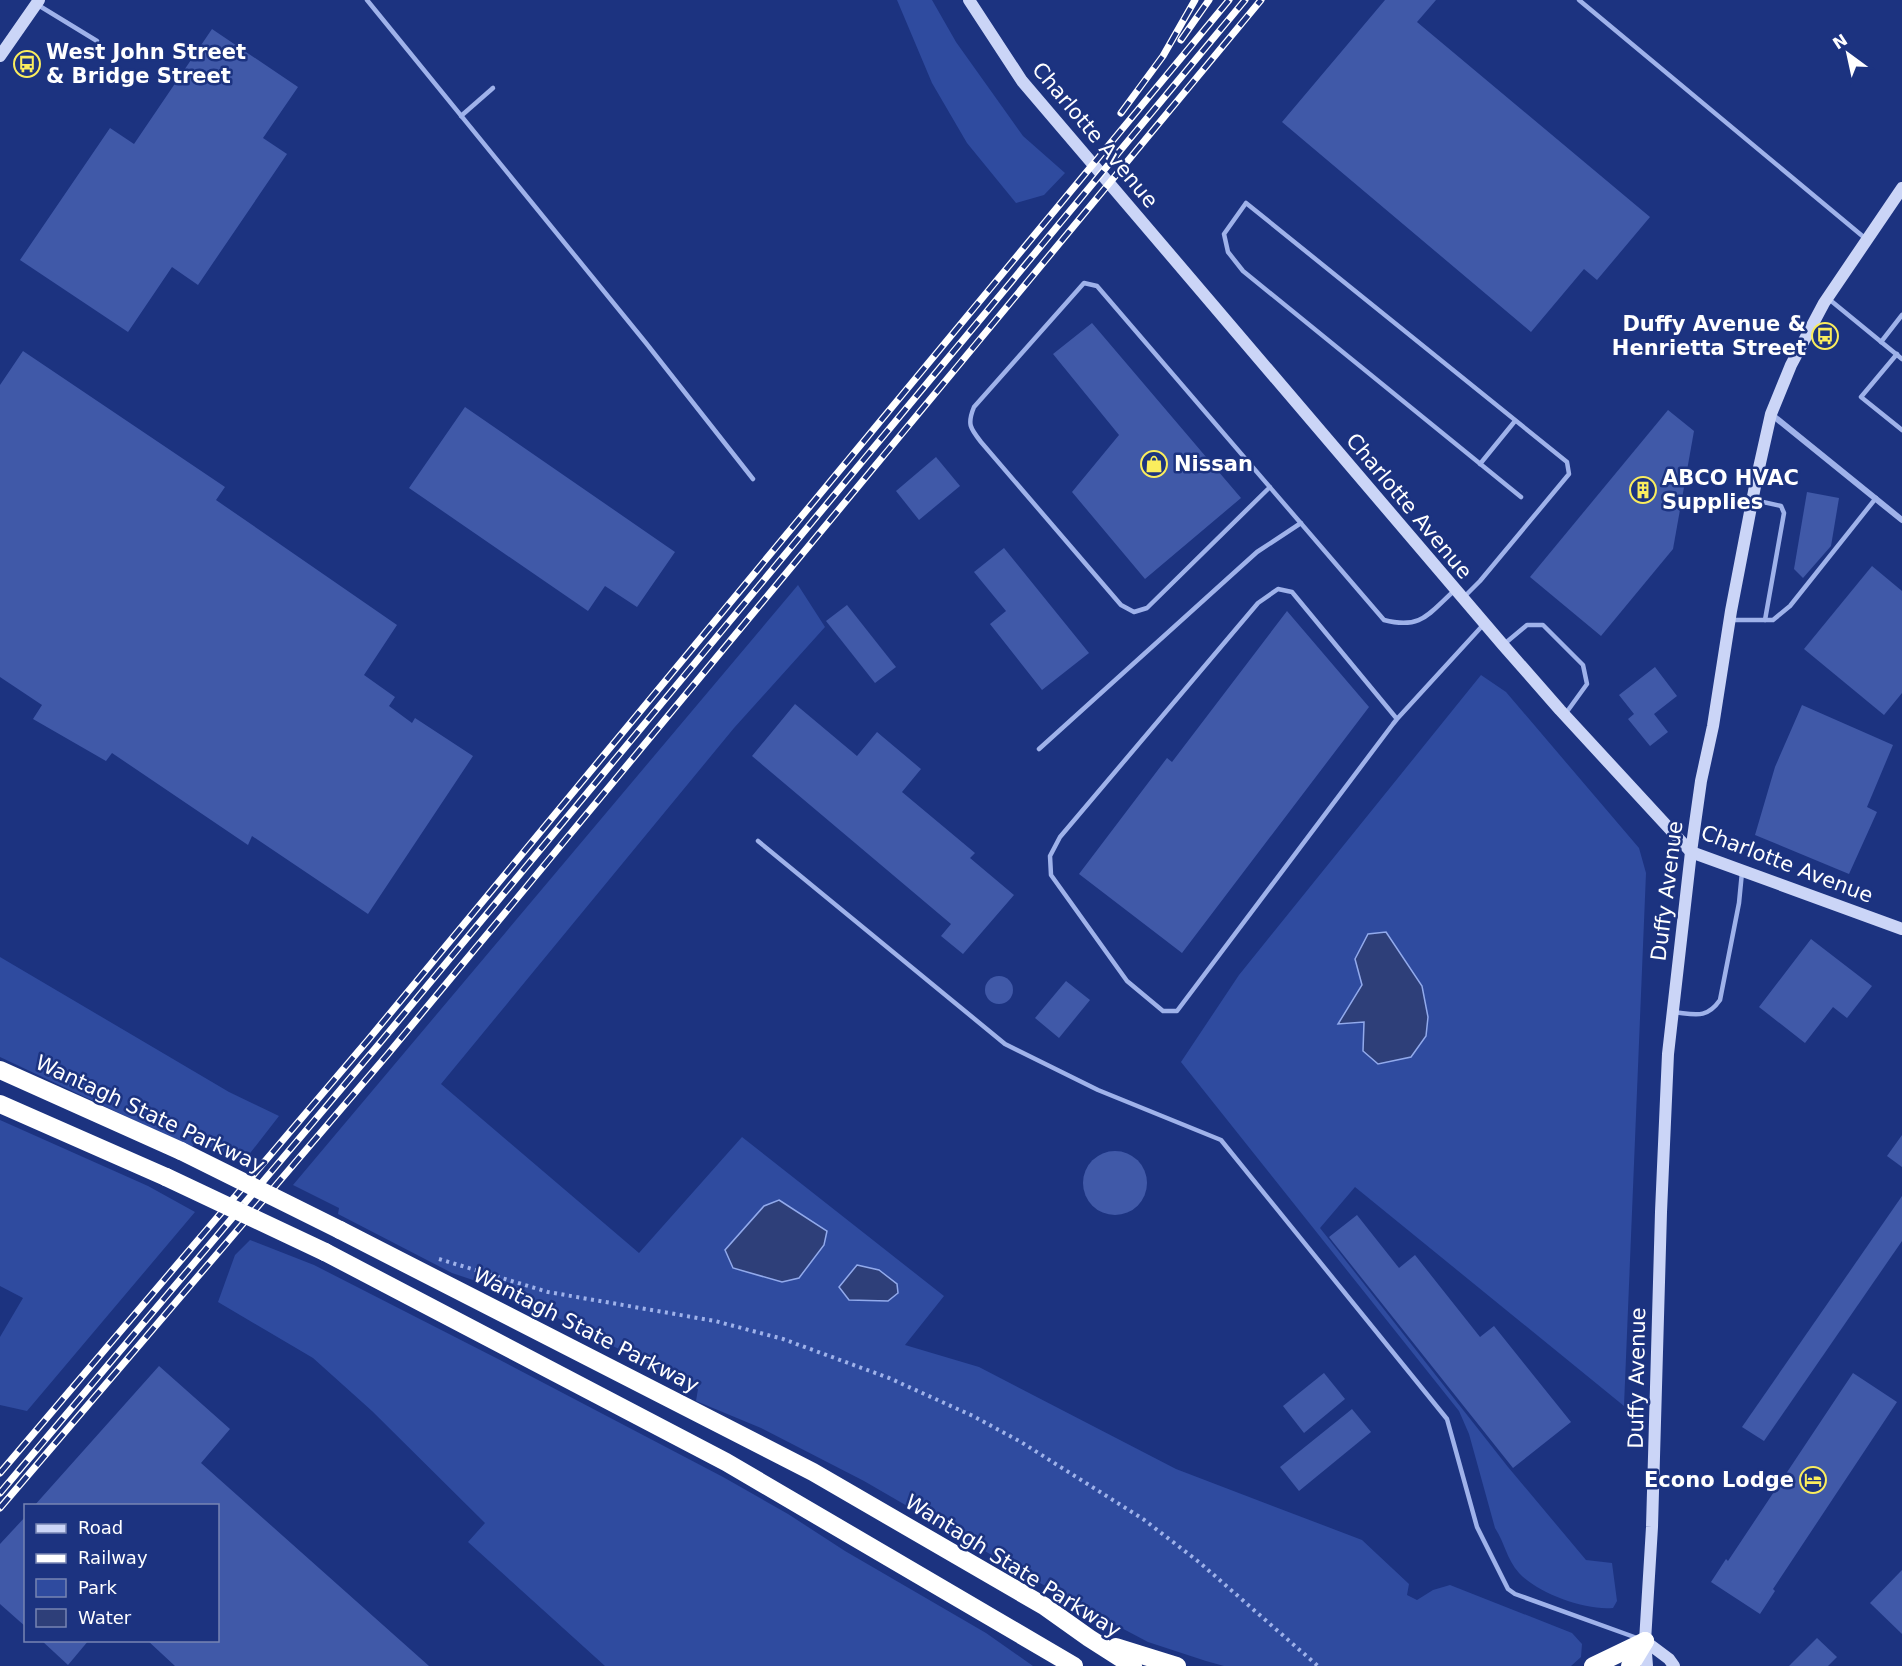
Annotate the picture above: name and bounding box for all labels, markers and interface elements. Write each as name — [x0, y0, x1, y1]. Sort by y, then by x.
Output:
north arrow — [1818, 24, 1878, 84]
text: N — [1829, 30, 1851, 53]
place label: West John Street & Bridge Street — [46, 40, 246, 88]
bus stop icon: West John Street & Bridge Street — [12, 49, 42, 79]
street label: Charlotte Avenue — [1027, 57, 1163, 213]
place label: Duffy Avenue & Henrietta Street — [1612, 312, 1806, 360]
bus stop icon: Duffy Avenue & Henrietta Street — [1810, 321, 1840, 351]
street label: Charlotte Avenue — [1341, 428, 1477, 584]
shop icon: Nissan — [1139, 449, 1169, 479]
place label: Nissan — [1174, 452, 1253, 476]
place label: ABCO HVAC Supplies — [1662, 466, 1799, 514]
building icon: ABCO HVAC Supplies — [1628, 475, 1658, 505]
street label: Duffy Avenue — [1646, 820, 1688, 962]
street label: Charlotte Avenue — [1698, 820, 1876, 908]
street label: Wantagh State Parkway — [32, 1050, 268, 1178]
street label: Wantagh State Parkway — [469, 1263, 703, 1397]
street label: Duffy Avenue — [1624, 1307, 1650, 1449]
hotel icon: Econo Lodge — [1798, 1465, 1828, 1495]
place label: Econo Lodge — [1644, 1468, 1794, 1492]
street label: Wantagh State Parkway — [901, 1490, 1125, 1642]
legend — [24, 1504, 219, 1642]
text: Road — [78, 1517, 123, 1538]
text: Railway — [78, 1547, 148, 1568]
text: Park — [78, 1577, 117, 1598]
text: Water — [78, 1607, 132, 1628]

